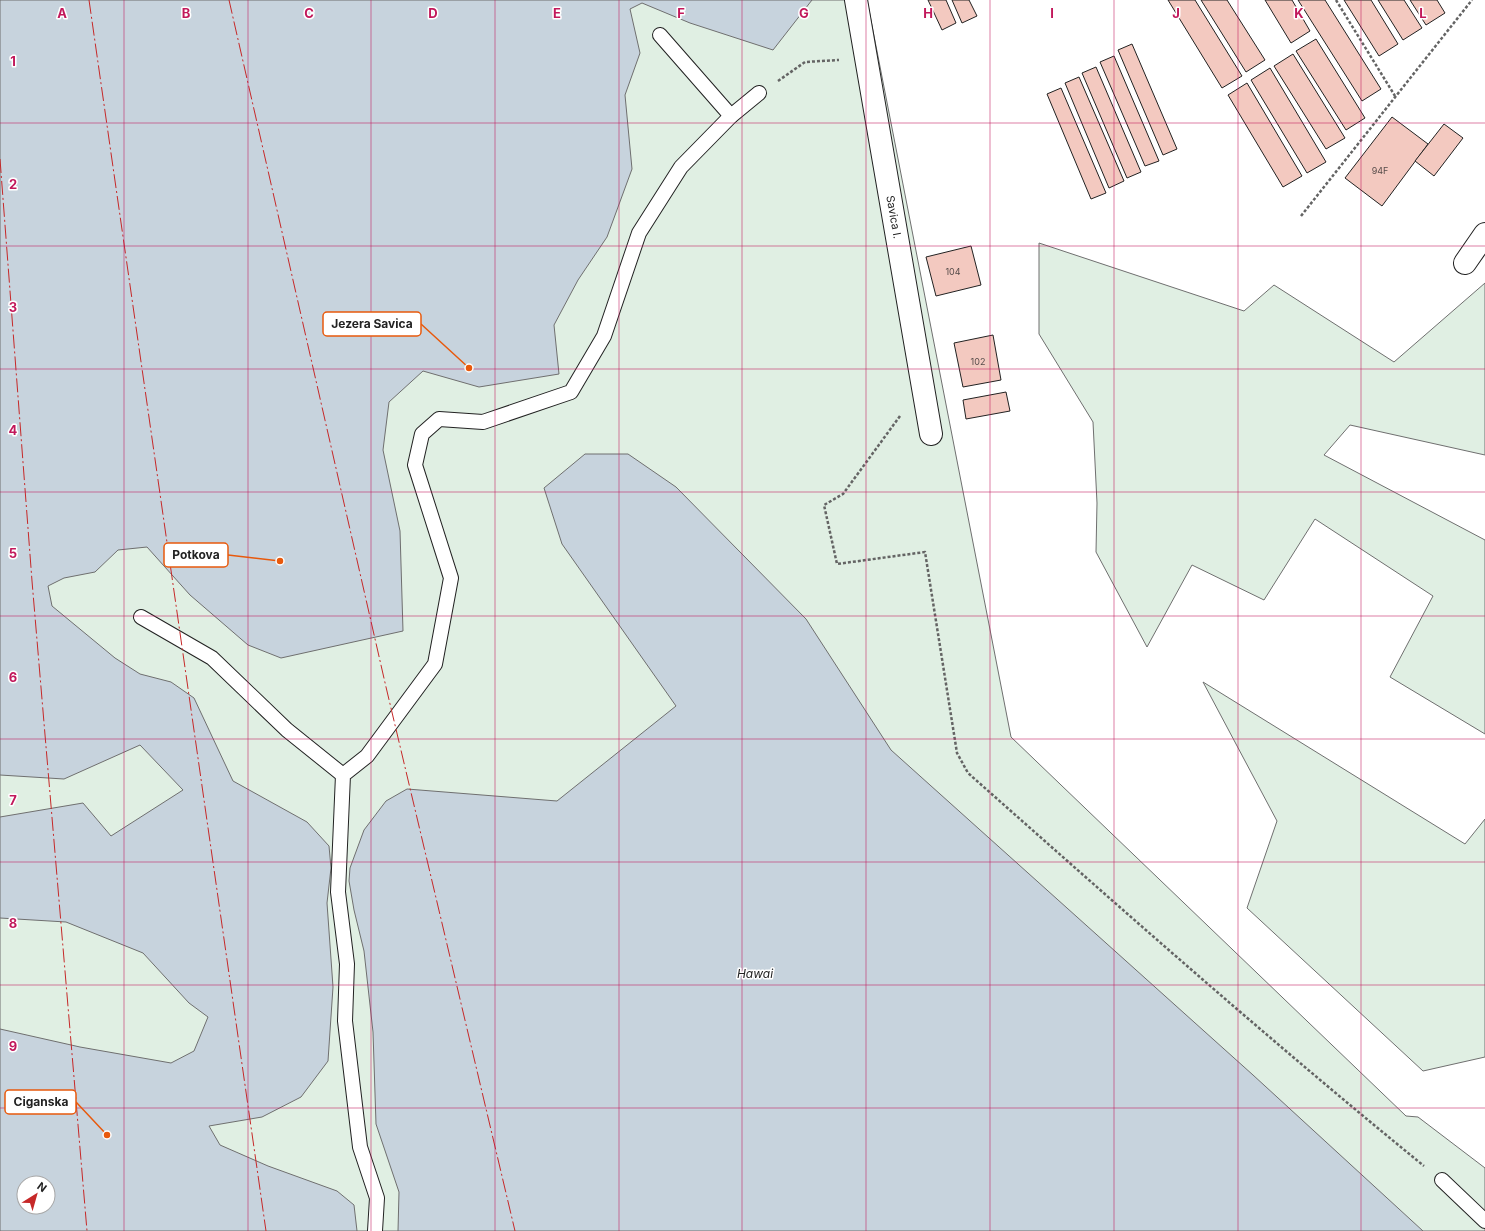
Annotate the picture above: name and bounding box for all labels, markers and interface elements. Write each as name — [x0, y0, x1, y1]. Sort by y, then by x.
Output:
text: A — [57, 5, 67, 21]
text: B — [182, 5, 191, 21]
text: C — [304, 5, 314, 21]
text: D — [428, 5, 438, 21]
text: E — [553, 5, 561, 21]
text: F — [677, 5, 685, 21]
text: G — [799, 5, 809, 21]
text: H — [923, 5, 933, 21]
text: I — [1050, 5, 1054, 21]
text: J — [1172, 5, 1180, 21]
text: K — [1294, 5, 1304, 21]
text: L — [1419, 5, 1427, 21]
text: 1 — [10, 53, 16, 69]
house number: 94F — [1372, 165, 1388, 176]
text: 2 — [9, 176, 17, 192]
street label: Savica I. — [883, 194, 905, 240]
house number: 104 — [945, 266, 961, 277]
text: 3 — [9, 299, 17, 315]
callout: Jezera Savica — [323, 312, 421, 336]
text: Jezera Savica — [331, 316, 413, 331]
house number: 102 — [971, 356, 985, 367]
text: 4 — [9, 422, 18, 438]
callout: Potkova — [164, 543, 228, 567]
text: 5 — [9, 545, 17, 561]
text: Potkova — [172, 547, 220, 562]
text: 6 — [9, 669, 17, 685]
text: 7 — [9, 792, 17, 808]
text: 8 — [9, 915, 17, 931]
water label: Hawai — [737, 966, 774, 981]
text: 9 — [9, 1038, 17, 1054]
callout: Ciganska — [5, 1090, 76, 1114]
text: Ciganska — [14, 1094, 68, 1109]
north arrow — [16, 1175, 56, 1215]
text: N — [34, 1179, 50, 1195]

